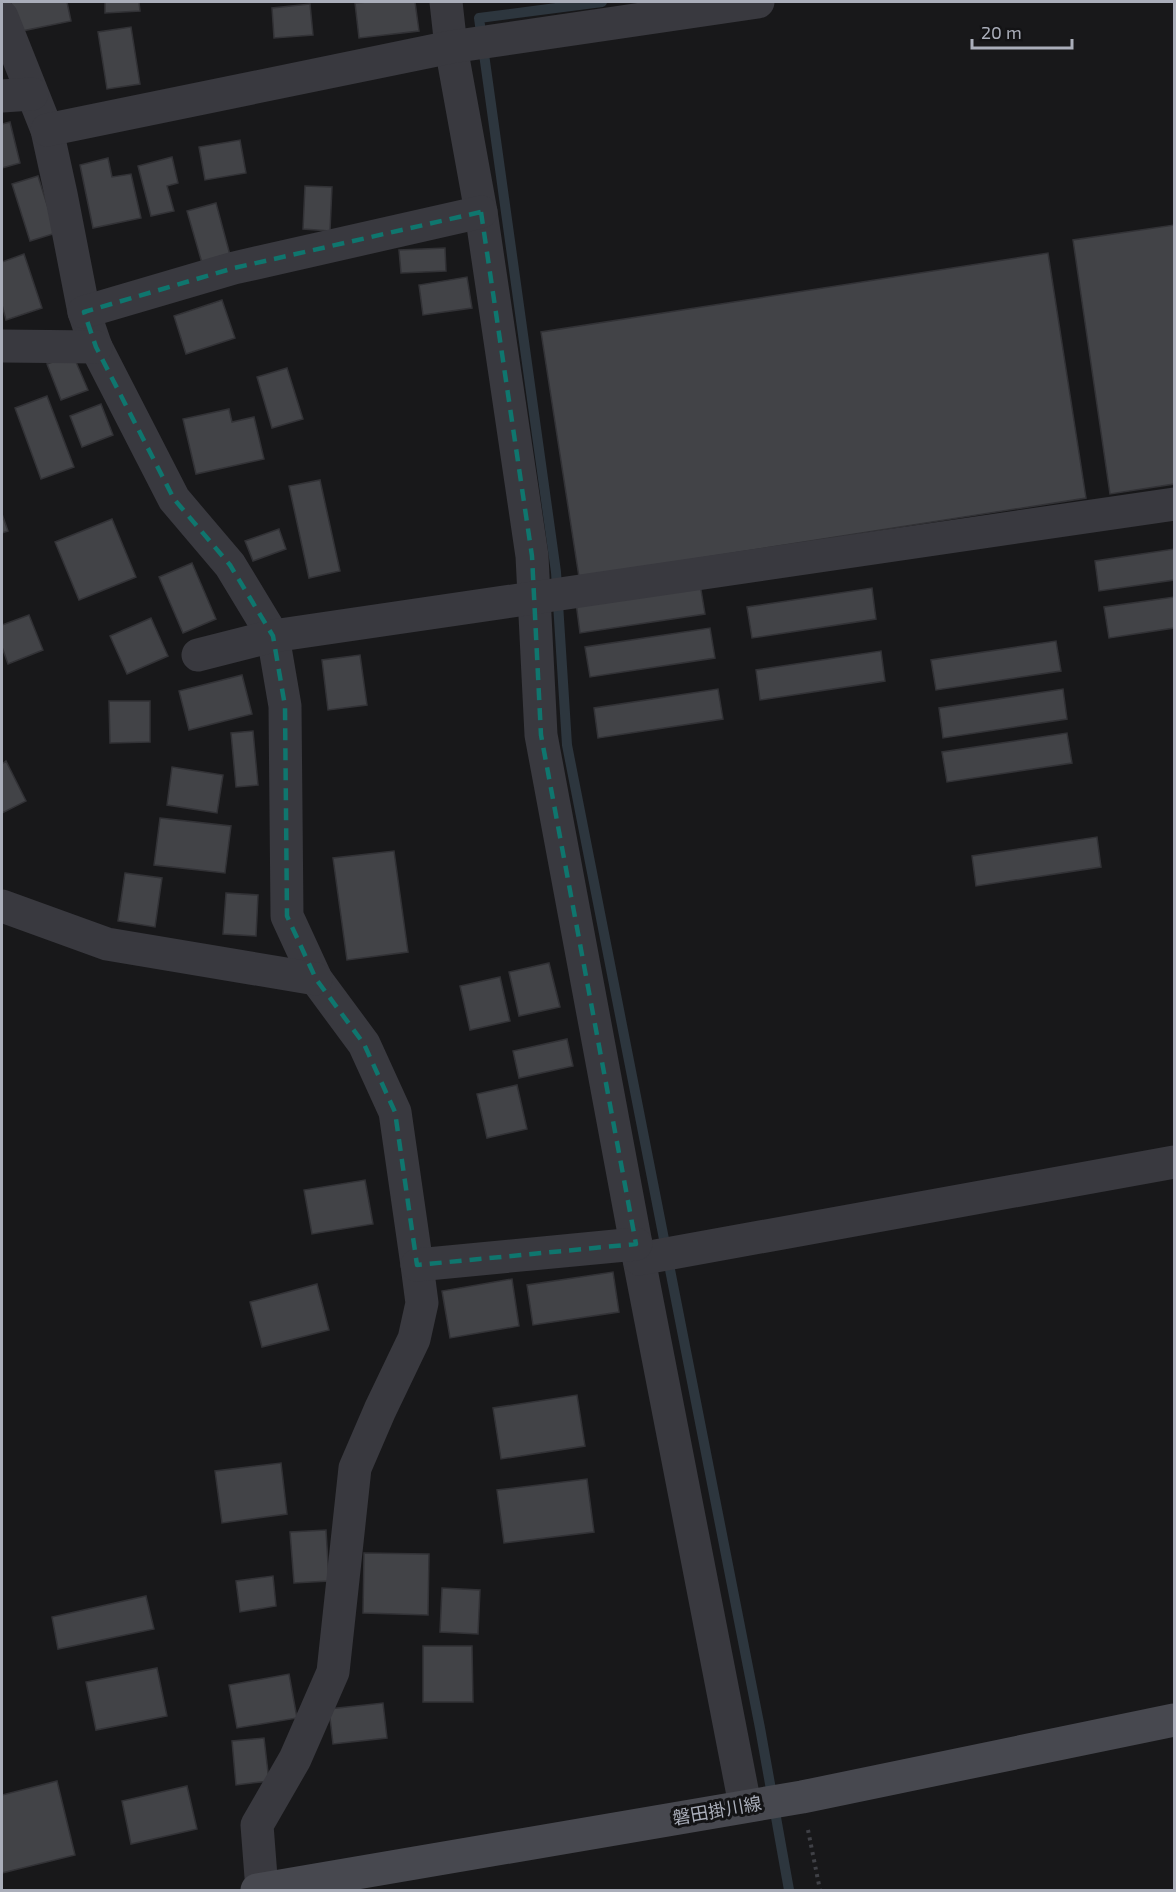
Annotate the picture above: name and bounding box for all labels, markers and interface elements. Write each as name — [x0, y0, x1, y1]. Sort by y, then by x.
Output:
scale bar — [972, 12, 1072, 50]
text: 20 m — [981, 21, 1022, 43]
street label: 磐田掛川線 — [671, 1791, 763, 1829]

